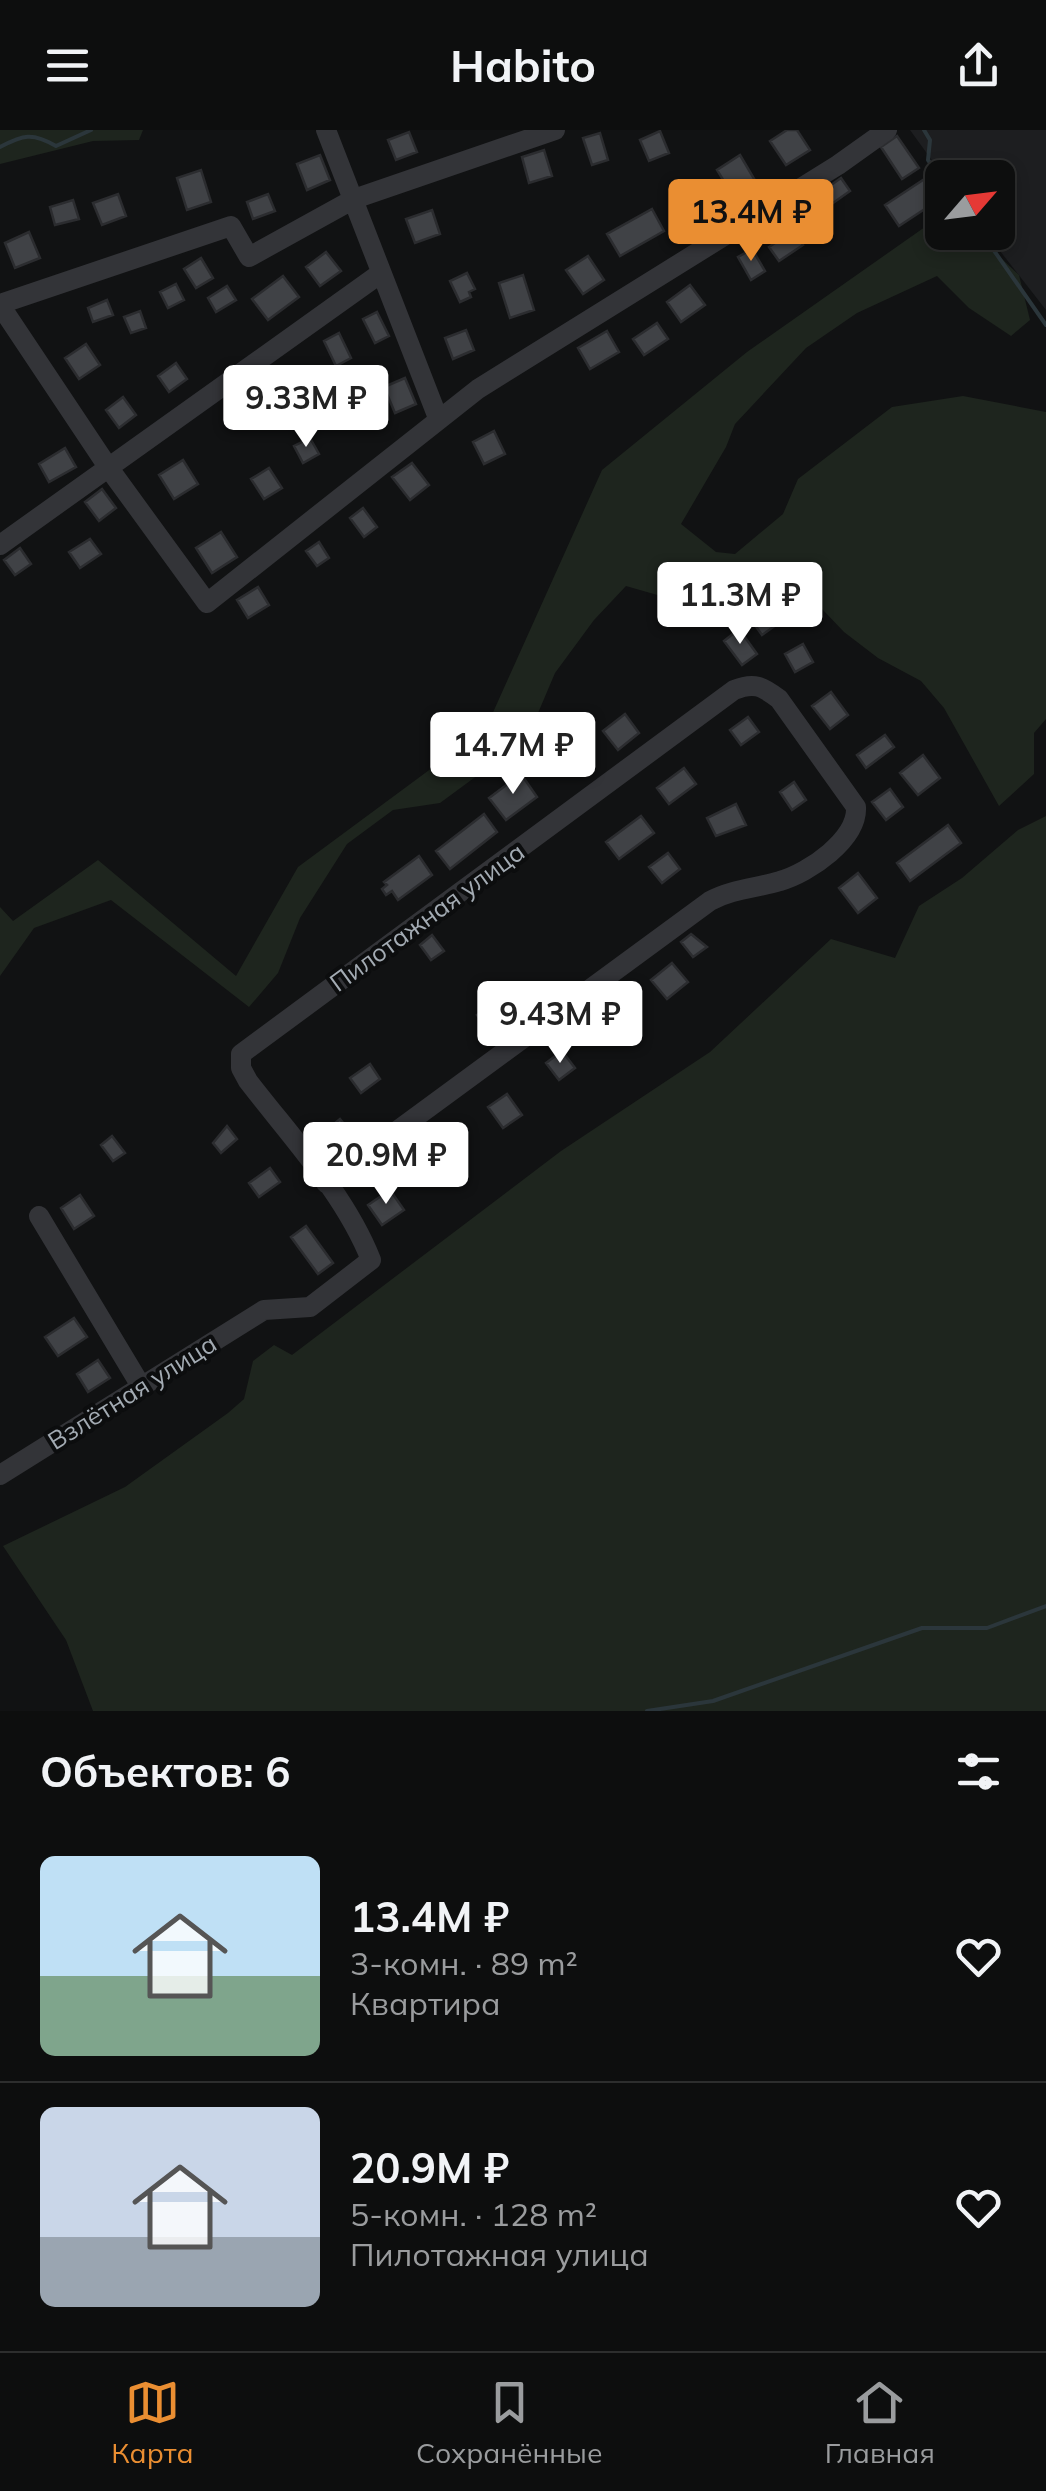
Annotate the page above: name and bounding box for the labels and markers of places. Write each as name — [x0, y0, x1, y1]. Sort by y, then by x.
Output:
pin: 13.4M ₽ — [659, 179, 843, 264]
pin: 9.33M ₽ — [214, 365, 398, 450]
pin: 11.3M ₽ — [648, 562, 832, 647]
pin: 14.7M ₽ — [421, 712, 605, 797]
pin: 9.43M ₽ — [468, 981, 652, 1066]
pin: 20.9M ₽ — [294, 1122, 478, 1207]

